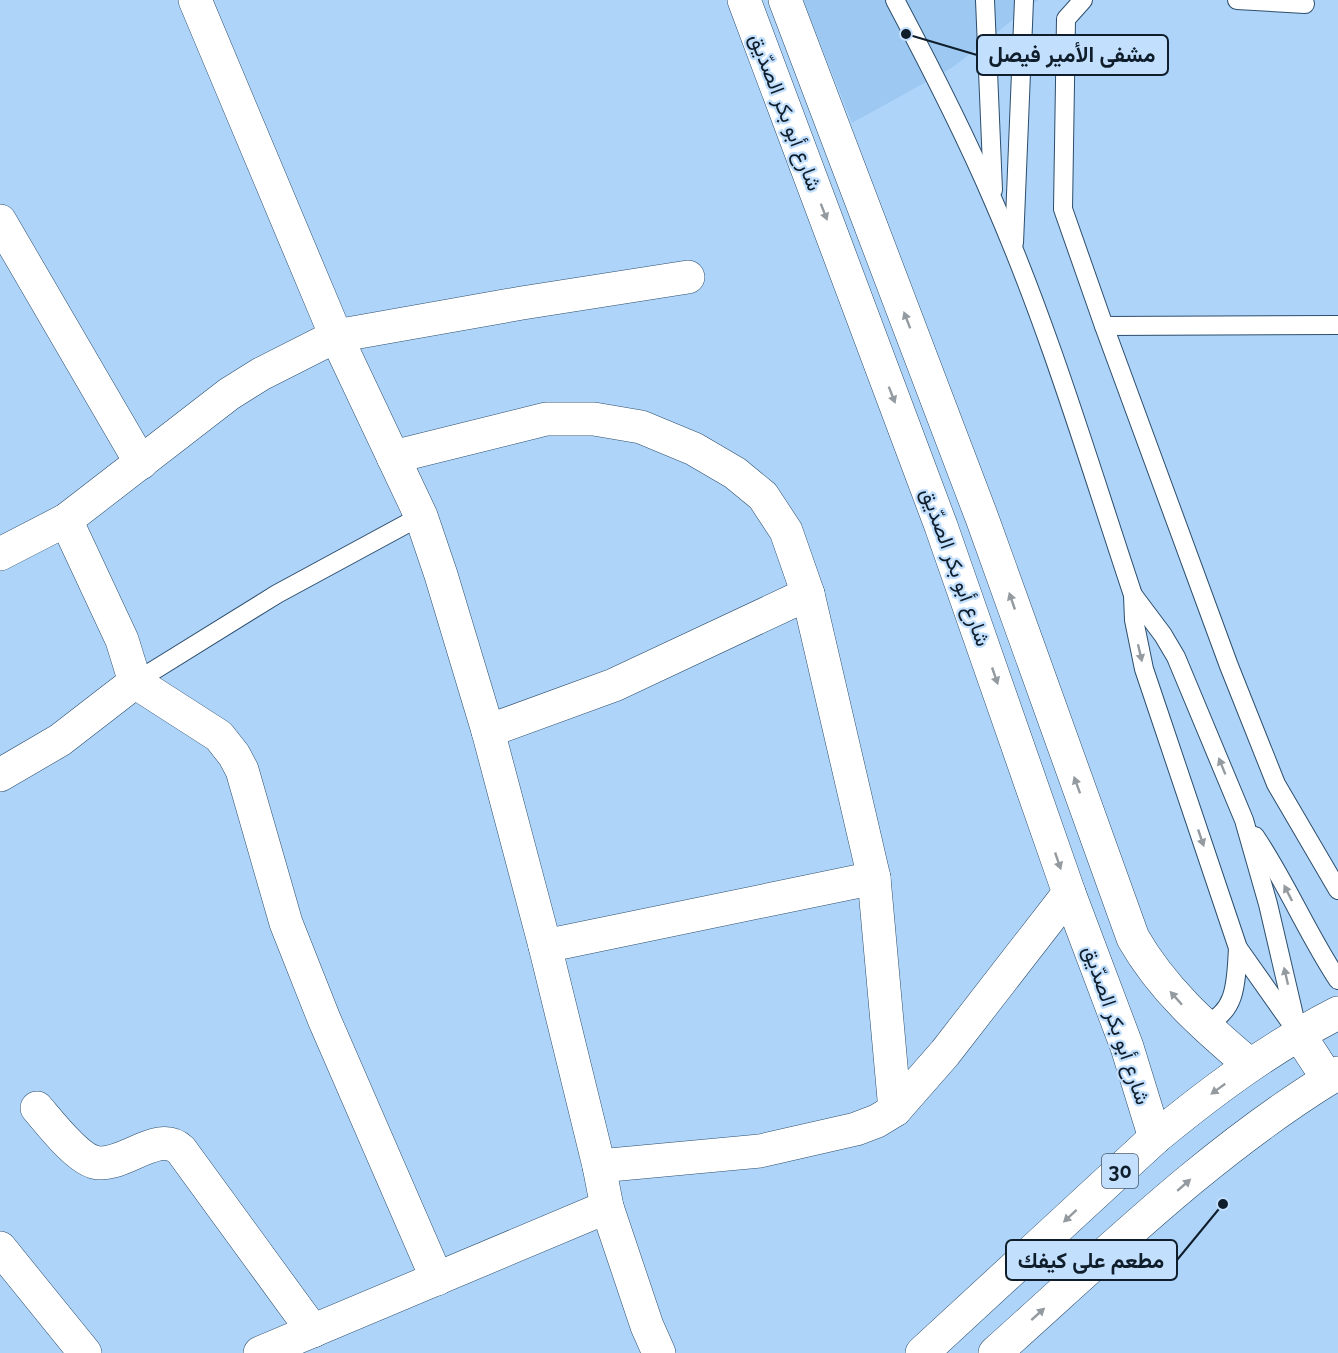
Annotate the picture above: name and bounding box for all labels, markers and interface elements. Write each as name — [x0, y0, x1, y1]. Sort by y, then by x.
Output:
street label: شارع أبو بكر الصدّيق — [743, 30, 828, 195]
callout: مشفى الأمير فيصل — [977, 35, 1168, 75]
text: مشفى الأمير فيصل — [989, 41, 1155, 68]
one-way arrow — [819, 203, 829, 221]
one-way arrow — [902, 311, 911, 329]
one-way arrow — [887, 386, 897, 404]
street label: شارع أبو بكر الصدّيق — [914, 484, 996, 650]
one-way arrow — [1006, 592, 1016, 610]
one-way arrow — [1136, 643, 1145, 662]
one-way arrow — [990, 668, 1000, 686]
one-way arrow — [1217, 756, 1227, 774]
one-way arrow — [1072, 776, 1081, 794]
one-way arrow — [1196, 829, 1206, 847]
one-way arrow — [1054, 852, 1064, 870]
one-way arrow — [1283, 884, 1293, 901]
street label: شارع أبو بكر الصدّيق — [1076, 942, 1156, 1108]
one-way arrow — [1280, 967, 1290, 985]
one-way arrow — [1169, 990, 1183, 1005]
one-way arrow — [1210, 1083, 1226, 1095]
road number: 30 — [1102, 1154, 1138, 1188]
one-way arrow — [1176, 1179, 1191, 1192]
one-way arrow — [1064, 1209, 1078, 1223]
callout: مطعم على كيفك — [1006, 1240, 1177, 1280]
text: مطعم على كيفك — [1018, 1247, 1164, 1275]
one-way arrow — [1030, 1308, 1045, 1321]

